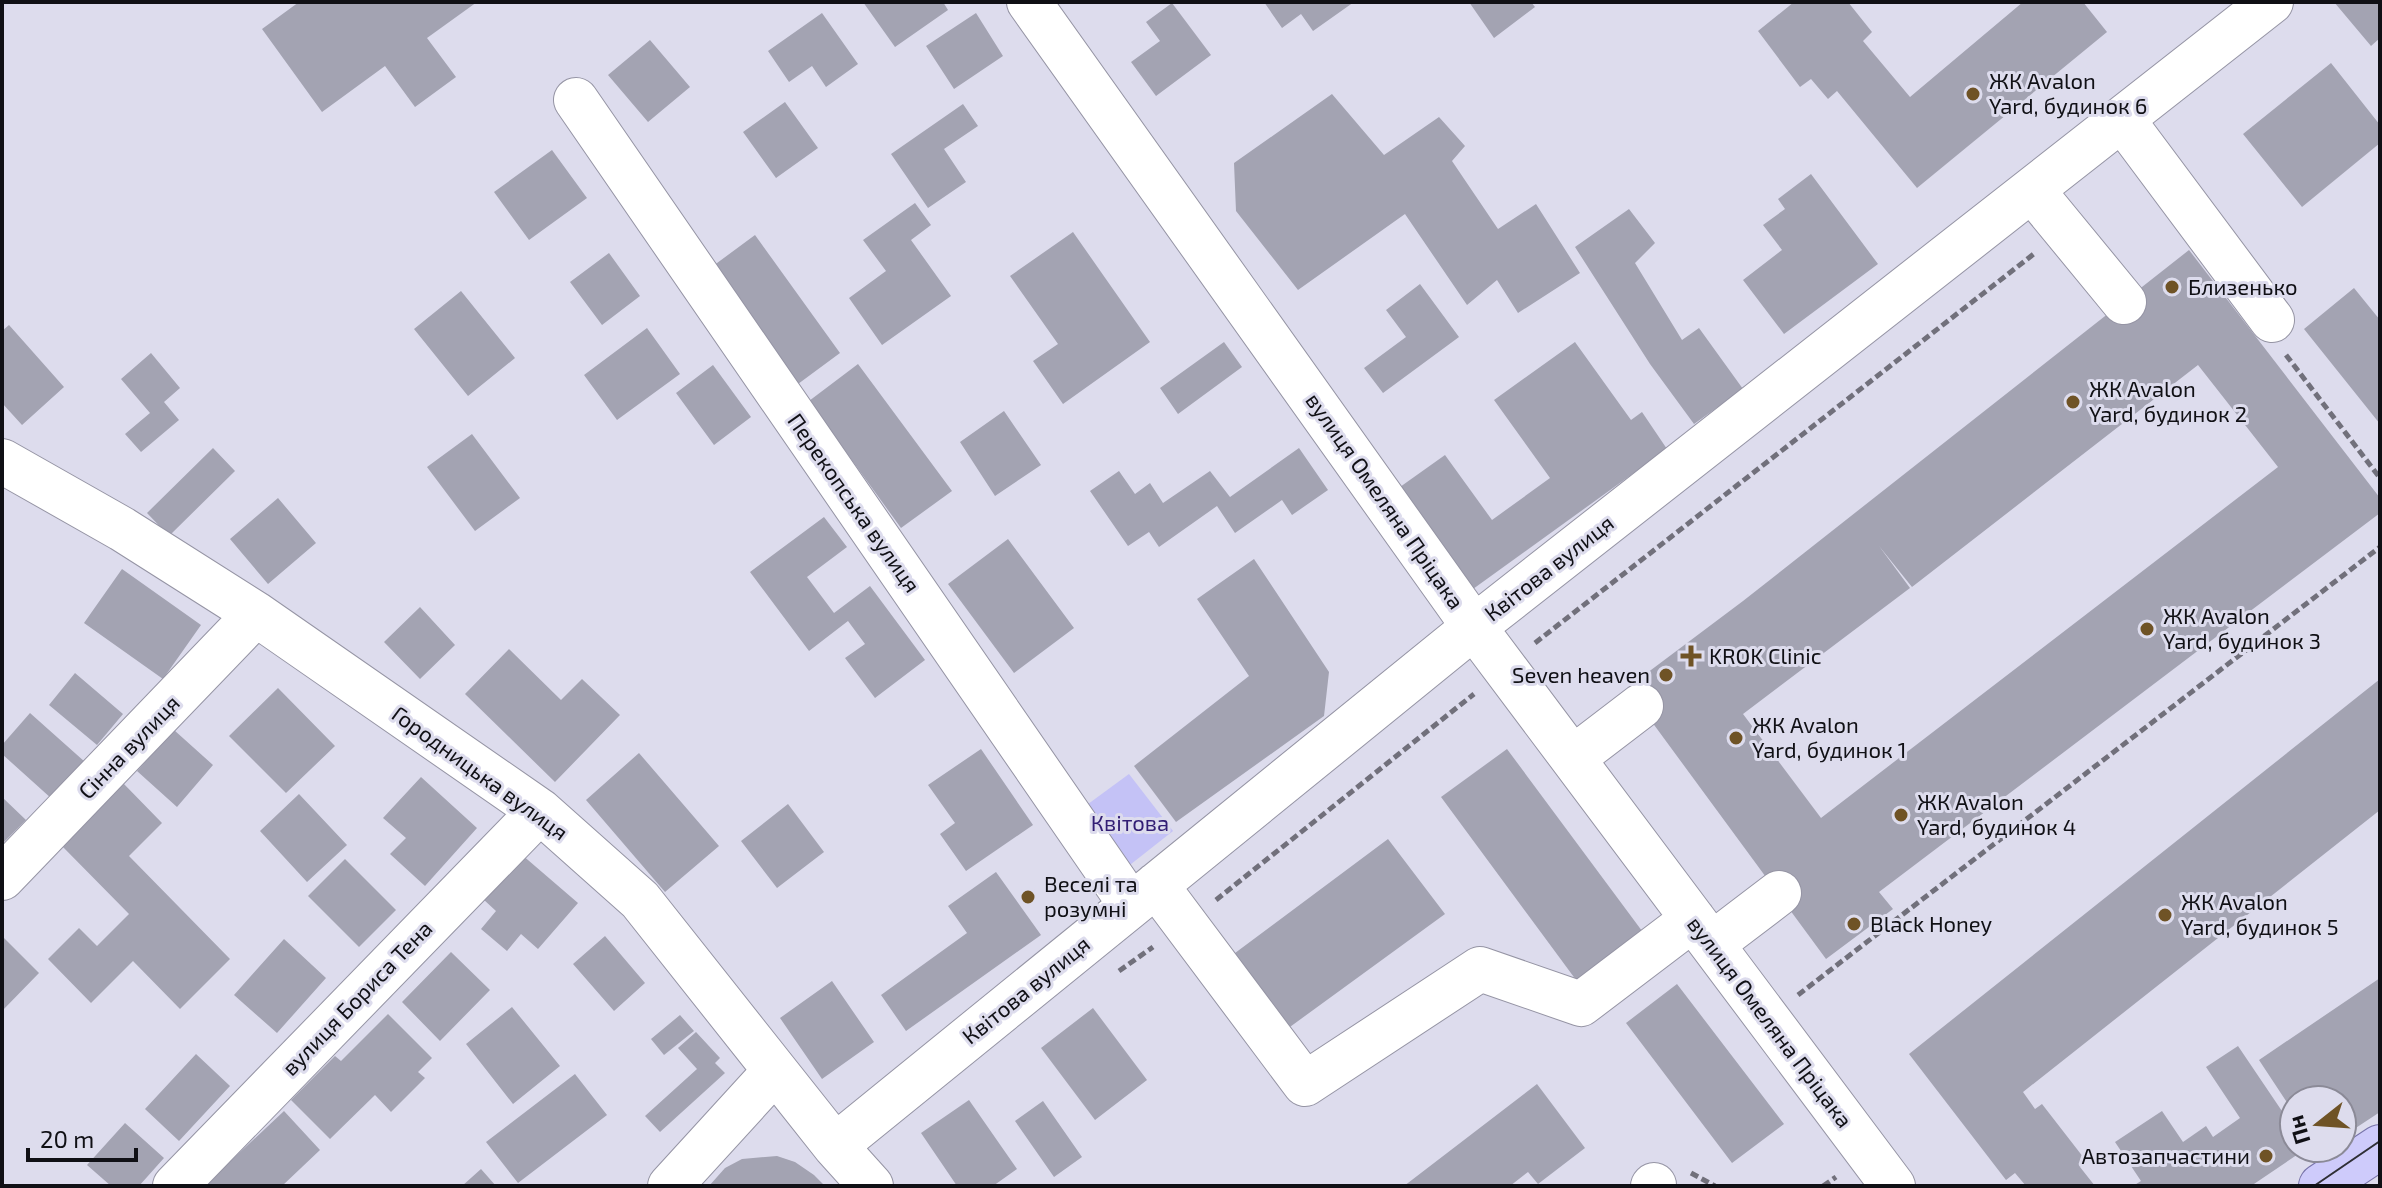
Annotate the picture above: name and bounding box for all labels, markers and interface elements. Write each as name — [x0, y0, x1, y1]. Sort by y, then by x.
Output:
place label: ЖК Avalon Yard, будинок 6 — [1989, 67, 2147, 119]
marker: ЖК Avalon Yard, будинок 6 — [1964, 85, 1982, 103]
place label: Близенько — [2188, 273, 2298, 299]
marker: Близенько — [2163, 278, 2181, 296]
place label: ЖК Avalon Yard, будинок 2 — [2089, 375, 2247, 427]
street label: вулиця Омеляна Пріцака — [1300, 387, 1470, 614]
marker: ЖК Avalon Yard, будинок 2 — [2064, 393, 2082, 411]
street label: Перекопська вулиця — [782, 408, 926, 598]
street label: Квітова вулиця — [1479, 509, 1619, 626]
place label: ЖК Avalon Yard, будинок 3 — [2163, 602, 2321, 654]
marker: ЖК Avalon Yard, будинок 3 — [2138, 620, 2156, 638]
place label: KROK Clinic — [1709, 642, 1822, 668]
marker: KROK Clinic — [1680, 645, 1702, 667]
place label: Seven heaven — [1512, 661, 1650, 687]
marker: Seven heaven — [1657, 666, 1675, 684]
street label: Сінна вулиця — [72, 689, 185, 804]
street label: Городницька вулиця — [387, 700, 574, 845]
place label: ЖК Avalon Yard, будинок 1 — [1752, 711, 1906, 763]
marker: ЖК Avalon Yard, будинок 1 — [1727, 729, 1745, 747]
place label: ЖК Avalon Yard, будинок 4 — [1917, 788, 2076, 840]
marker: ЖК Avalon Yard, будинок 4 — [1892, 806, 1910, 824]
park label: Квітова — [1091, 809, 1169, 835]
place label: Веселі та розумні — [1044, 870, 1138, 922]
marker: Веселі та розумні — [1019, 888, 1037, 906]
place label: ЖК Avalon Yard, будинок 5 — [2181, 888, 2338, 940]
marker: ЖК Avalon Yard, будинок 5 — [2156, 906, 2174, 924]
place label: Black Honey — [1870, 910, 1993, 936]
street label: вулиця Омеляна Пріцака — [1682, 911, 1859, 1133]
street label: вулиця Бориса Тена — [276, 915, 437, 1081]
marker: Black Honey — [1845, 915, 1863, 933]
street label: Квітова вулиця — [956, 930, 1095, 1049]
north arrow — [2278, 1084, 2358, 1164]
scale bar — [28, 1112, 136, 1162]
text: Пн — [2281, 1113, 2315, 1148]
text: 20 m — [40, 1124, 94, 1153]
place label: Автозапчастини — [2081, 1142, 2250, 1168]
marker: Автозапчастини — [2257, 1147, 2275, 1165]

